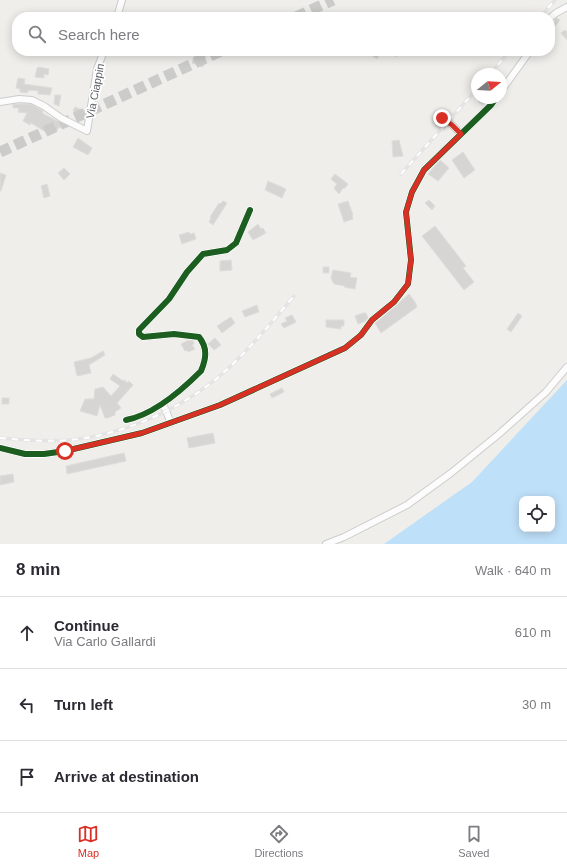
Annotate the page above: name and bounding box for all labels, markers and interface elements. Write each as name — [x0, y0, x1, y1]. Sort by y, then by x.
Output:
search box — [12, 12, 555, 56]
icon: search — [26, 23, 48, 45]
text: Search here — [58, 26, 140, 43]
street label: Via Ciappin — [84, 62, 106, 120]
north arrow — [471, 68, 507, 104]
route end — [433, 109, 451, 127]
route start — [56, 442, 74, 460]
map controls — [519, 496, 555, 532]
button: locate — [519, 496, 555, 532]
text: 8 min — [16, 560, 60, 579]
text: Walk · 640 m — [475, 563, 551, 578]
text: Continue — [54, 617, 119, 634]
icon: ahead — [16, 622, 38, 644]
text: 610 m — [515, 625, 551, 640]
text: Via Carlo Gallardi — [54, 634, 156, 649]
icon: left — [16, 694, 38, 716]
text: Turn left — [54, 696, 113, 713]
text: 30 m — [522, 697, 551, 712]
icon: arrive — [16, 766, 38, 788]
text: Arrive at destination — [54, 768, 199, 785]
tab: Map — [77, 823, 99, 859]
tab: Directions — [254, 823, 303, 859]
tab: Saved — [458, 823, 489, 859]

